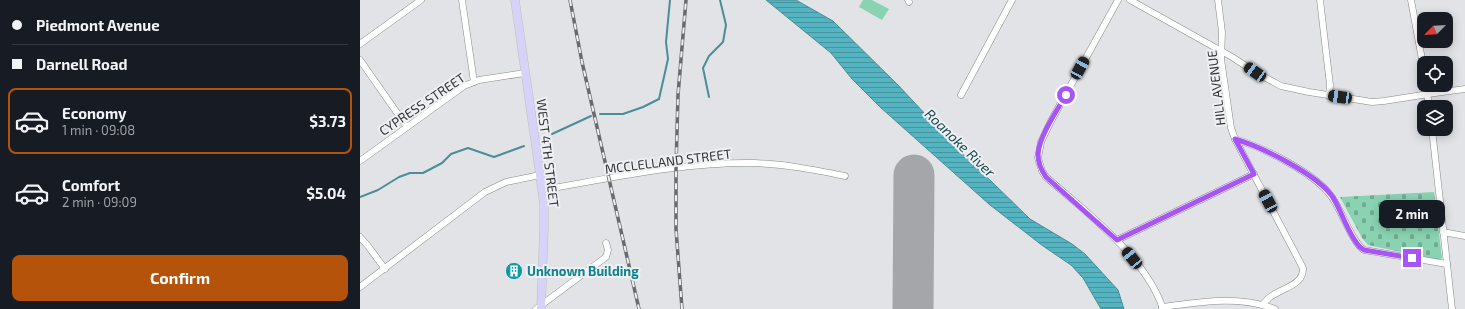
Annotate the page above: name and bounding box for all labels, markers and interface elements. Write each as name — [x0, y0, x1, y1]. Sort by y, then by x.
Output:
north arrow — [1417, 12, 1453, 48]
map controls — [1417, 12, 1453, 136]
text: Piedmont Avenue — [36, 16, 160, 34]
street label: HILL AVENUE — [1203, 49, 1229, 127]
text: Darnell Road — [36, 55, 127, 73]
car — [1069, 55, 1091, 81]
button: locate — [1417, 56, 1453, 92]
car — [1242, 60, 1268, 84]
street label: CYPRESS STREET — [376, 69, 468, 139]
route start — [1057, 86, 1075, 104]
car — [1327, 89, 1353, 105]
street label: WEST 4TH STREET — [533, 98, 563, 209]
button: layers — [1417, 100, 1453, 136]
icon: car — [14, 103, 50, 139]
text: Economy — [62, 104, 127, 122]
water label: Roanoke River — [922, 105, 999, 181]
text: $3.73 — [309, 112, 346, 130]
text: 1 min · 09:08 — [62, 122, 135, 138]
street label: MCCLELLAND STREET — [604, 145, 733, 177]
icon: car — [14, 175, 50, 211]
text: Comfort — [62, 176, 120, 194]
text: $5.04 — [306, 184, 346, 202]
car — [1257, 188, 1279, 214]
text: 2 min · 09:09 — [62, 194, 137, 210]
callout: 2 min — [1379, 200, 1445, 228]
text: 2 min — [1395, 206, 1429, 222]
car — [1120, 245, 1144, 271]
route end — [1403, 249, 1421, 267]
button: Confirm — [12, 255, 348, 301]
building icon: Unknown Building — [504, 261, 524, 281]
place label: Unknown Building — [527, 263, 639, 279]

